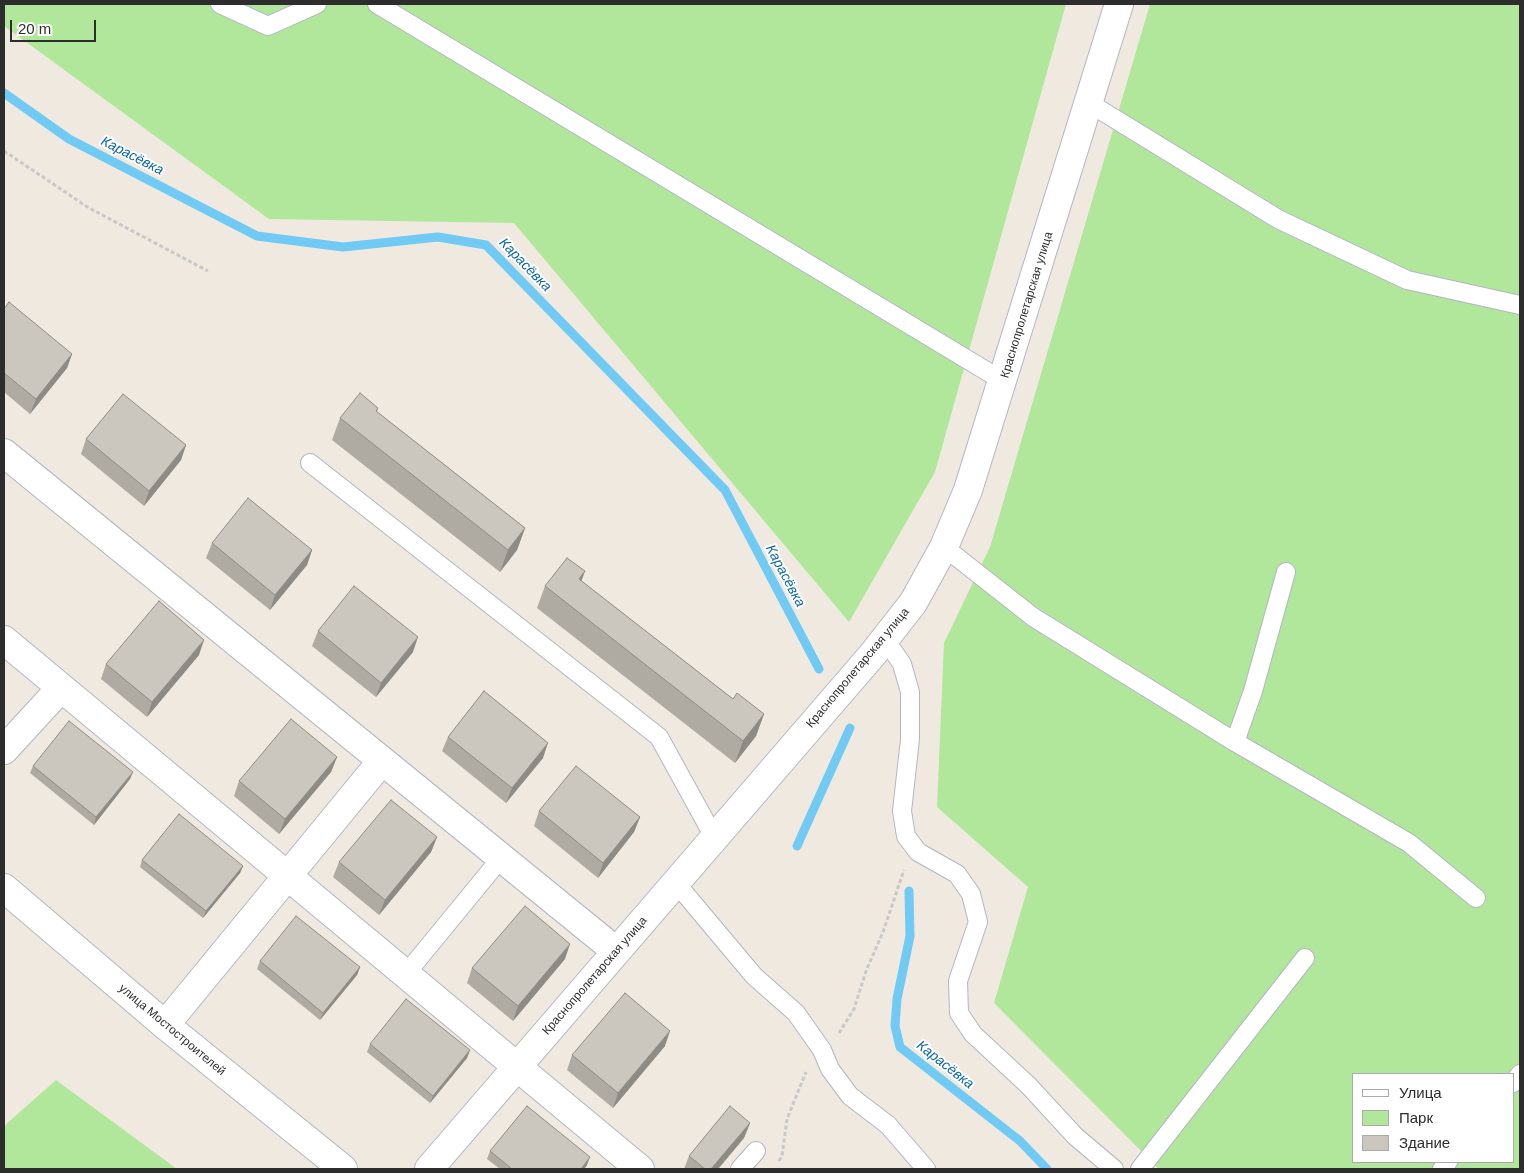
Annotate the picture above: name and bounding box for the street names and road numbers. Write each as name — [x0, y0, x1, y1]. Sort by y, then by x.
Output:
street label: Краснопролетарская улица — [998, 230, 1056, 380]
street label: Краснопролетарская улица — [804, 605, 912, 731]
street label: Краснопролетарская улица — [540, 914, 650, 1038]
street label: улица Мостостроителей — [116, 981, 228, 1079]

